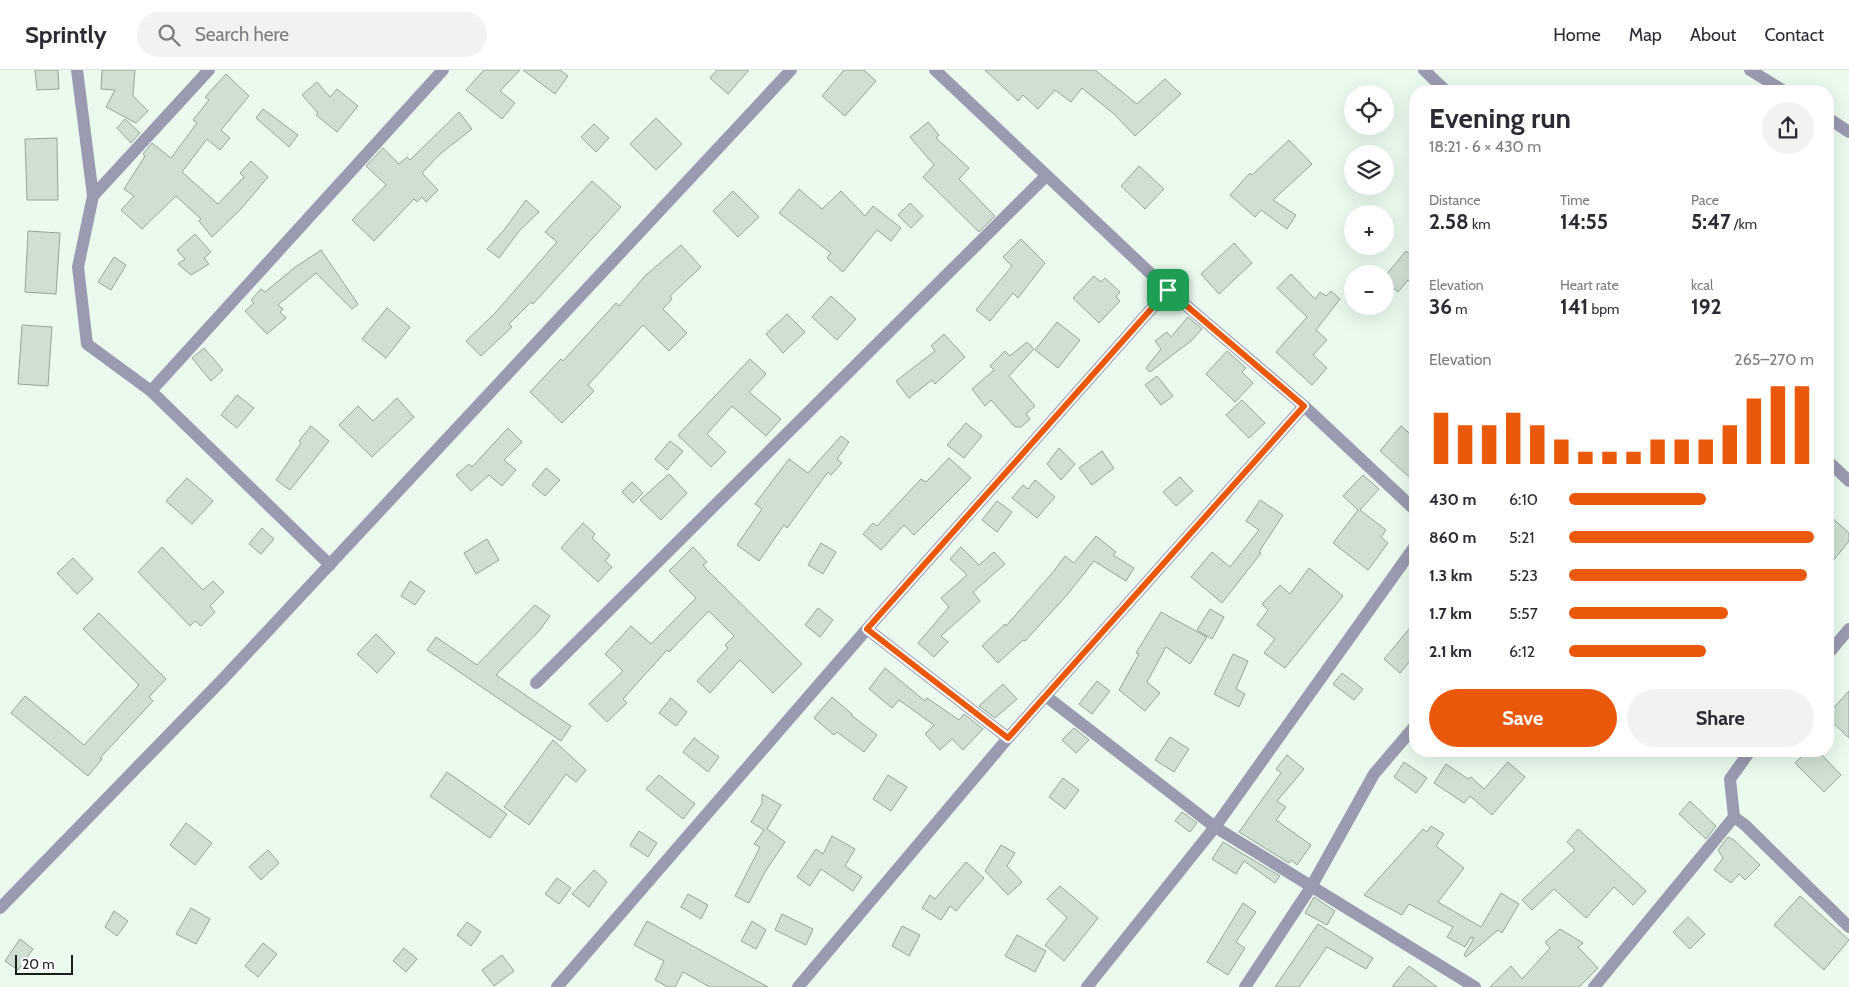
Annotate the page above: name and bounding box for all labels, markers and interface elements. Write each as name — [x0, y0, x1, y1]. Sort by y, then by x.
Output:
search box — [137, 12, 487, 57]
text: Sprintly — [25, 20, 107, 49]
icon: search — [155, 21, 183, 49]
text: Search here — [195, 23, 289, 46]
text: Home — [1553, 24, 1601, 46]
text: Map — [1629, 24, 1662, 46]
text: About — [1690, 24, 1736, 46]
text: Contact — [1764, 24, 1824, 46]
map controls — [1344, 85, 1394, 315]
button: locate — [1344, 85, 1394, 135]
text: Evening run — [1429, 101, 1571, 135]
button: share — [1762, 102, 1814, 154]
text: 18:21 · 6 × 430 m — [1429, 137, 1541, 156]
button: layers — [1344, 145, 1394, 195]
text: Distance — [1429, 191, 1481, 209]
text: Time — [1560, 191, 1590, 209]
text: Pace — [1691, 191, 1719, 209]
button: + — [1344, 205, 1394, 255]
text: 2.58 — [1429, 209, 1469, 234]
text: 14:55 — [1560, 209, 1608, 234]
text: 5:47 — [1691, 209, 1731, 234]
text: km — [1469, 215, 1490, 233]
text: /km — [1731, 215, 1757, 233]
button: − — [1344, 265, 1394, 315]
pin — [1147, 269, 1189, 311]
icon: arrive — [1154, 276, 1182, 304]
text: Elevation — [1429, 276, 1484, 294]
text: Heart rate — [1560, 276, 1619, 294]
text: kcal — [1691, 276, 1713, 294]
text: 36 — [1429, 294, 1452, 319]
text: 141 — [1560, 294, 1588, 319]
text: 192 — [1691, 294, 1722, 319]
text: m — [1452, 300, 1468, 318]
text: bpm — [1588, 300, 1619, 318]
text: Elevation — [1429, 350, 1492, 369]
text: 265–270 m — [1734, 350, 1814, 369]
text: 430 m — [1429, 490, 1476, 509]
text: 6:10 — [1509, 490, 1538, 509]
text: 860 m — [1429, 528, 1476, 547]
text: 5:21 — [1509, 528, 1535, 547]
text: 1.3 km — [1429, 566, 1472, 585]
text: 5:23 — [1509, 566, 1538, 585]
text: 1.7 km — [1429, 604, 1472, 623]
text: 5:57 — [1509, 604, 1538, 623]
text: 2.1 km — [1429, 642, 1472, 661]
text: 6:12 — [1509, 642, 1535, 661]
button: Save — [1429, 689, 1617, 747]
button: Share — [1627, 689, 1814, 747]
scale bar — [15, 952, 72, 975]
text: 20 m — [22, 955, 55, 973]

